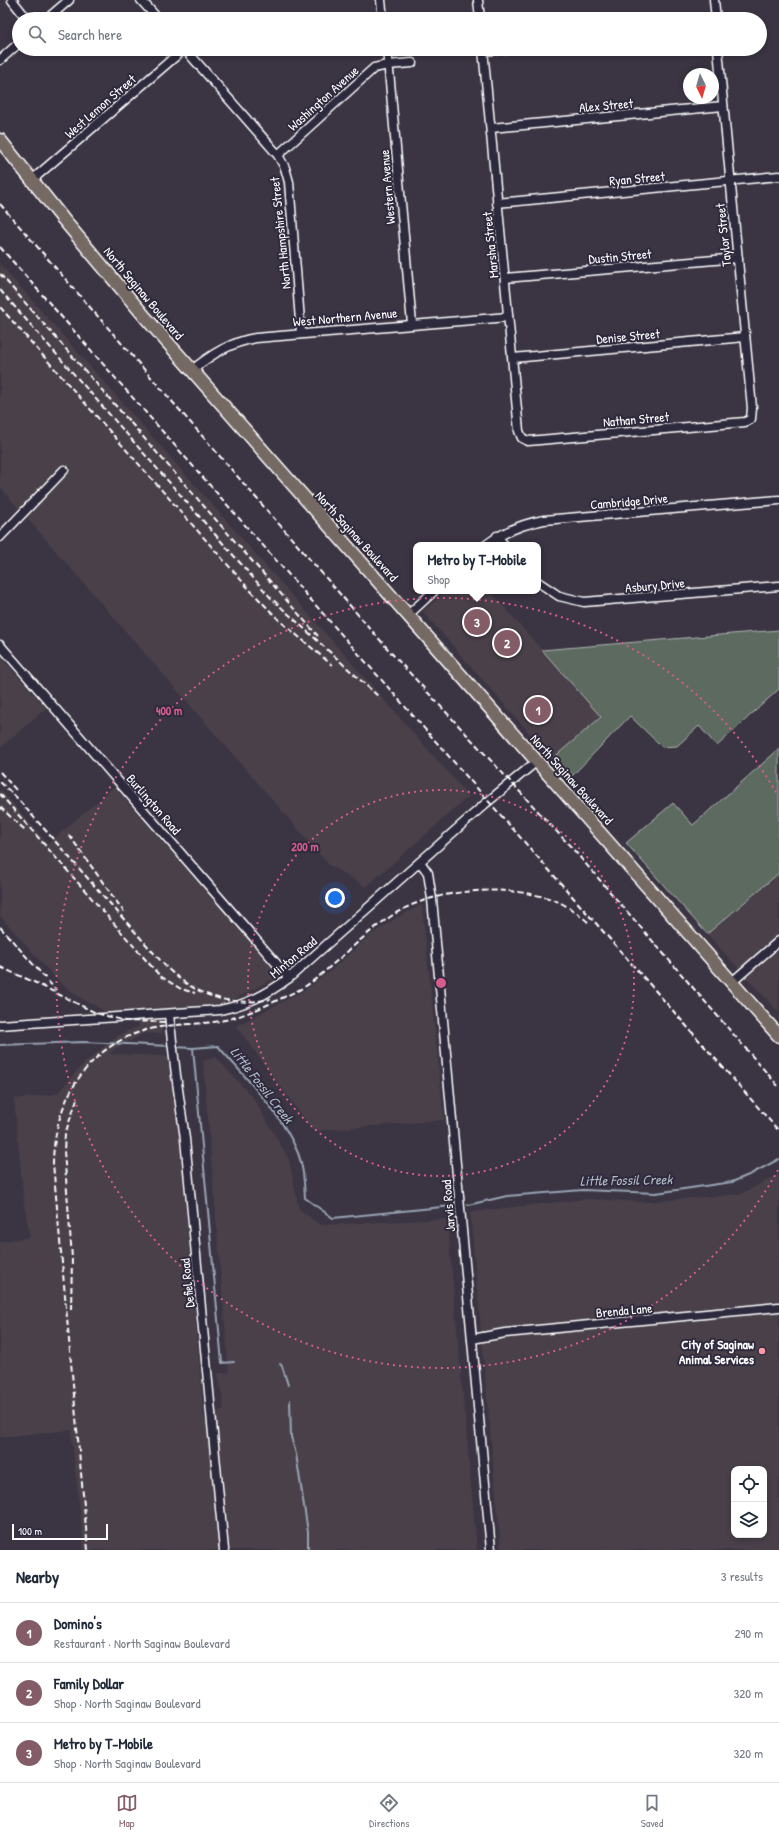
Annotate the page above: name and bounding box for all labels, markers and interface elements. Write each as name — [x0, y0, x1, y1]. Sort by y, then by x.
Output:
search box — [12, 12, 767, 56]
icon: search — [26, 23, 48, 45]
text: Search here — [58, 24, 122, 45]
street label: Washington Avenue — [284, 61, 362, 135]
north arrow — [683, 68, 719, 104]
street label: West Lemon Street — [61, 70, 140, 142]
street label: Alex Street — [578, 94, 634, 116]
street label: Western Avenue — [375, 149, 399, 225]
street label: Ryan Street — [609, 167, 666, 189]
street label: North Hampshire Street — [265, 176, 295, 290]
street label: Taylor Street — [711, 202, 735, 268]
street label: Marsha Street — [478, 210, 502, 279]
street label: North Saginaw Boulevard — [100, 243, 188, 343]
street label: Dustin Street — [588, 244, 653, 268]
street label: West Northern Avenue — [292, 303, 398, 331]
street label: Denise Street — [596, 324, 661, 348]
street label: Nathan Street — [602, 407, 670, 431]
street label: North Saginaw Boulevard — [312, 487, 402, 585]
street label: Cambridge Drive — [589, 489, 669, 513]
popup — [413, 542, 541, 594]
text: Metro by T-Mobile — [428, 549, 526, 570]
text: Shop — [428, 570, 450, 588]
street label: Asbury Drive — [624, 573, 686, 597]
pin: 3 — [464, 607, 490, 637]
pin: 2 — [494, 628, 520, 658]
pin: 1 — [525, 695, 551, 725]
text: 400 m — [156, 702, 182, 719]
street label: North Saginaw Boulevard — [527, 730, 617, 828]
street label: Burlington Road — [123, 770, 185, 838]
text: 200 m — [291, 838, 319, 855]
your location — [325, 888, 345, 908]
street label: Minton Road — [266, 932, 320, 982]
centre of rings — [434, 976, 448, 990]
water label: Little Fossil Creek — [227, 1042, 299, 1128]
water label: Little Fossil Creek — [580, 1169, 673, 1190]
street label: Jarvis Road — [437, 1179, 459, 1233]
street label: Defiel Road — [175, 1257, 199, 1309]
street label: Brenda Lane — [595, 1299, 653, 1321]
place label: City of Saginaw Animal Services — [679, 1335, 754, 1368]
marker: City of Saginaw Animal Services — [757, 1346, 767, 1356]
map controls — [731, 1466, 767, 1538]
button: locate — [731, 1466, 767, 1502]
button: layers — [731, 1502, 767, 1538]
scale bar — [12, 1522, 108, 1541]
text: 100 m — [18, 1524, 42, 1538]
text: Nearby — [16, 1565, 59, 1588]
text: 3 results — [721, 1567, 763, 1585]
text: Domino's — [54, 1613, 102, 1634]
text: 1 — [27, 1624, 31, 1642]
text: 290 m — [734, 1624, 763, 1642]
text: Restaurant · North Saginaw Boulevard — [54, 1634, 230, 1652]
text: Family Dollar — [54, 1673, 124, 1694]
text: 2 — [26, 1684, 32, 1702]
text: 320 m — [733, 1684, 763, 1702]
text: Shop · North Saginaw Boulevard — [54, 1694, 201, 1712]
text: Metro by T-Mobile — [54, 1733, 153, 1754]
text: 3 — [26, 1744, 32, 1762]
text: 320 m — [733, 1744, 763, 1762]
text: Shop · North Saginaw Boulevard — [54, 1754, 201, 1772]
tab: Map — [116, 1792, 138, 1830]
tab: Directions — [369, 1792, 410, 1830]
tab: Saved — [641, 1792, 663, 1830]

